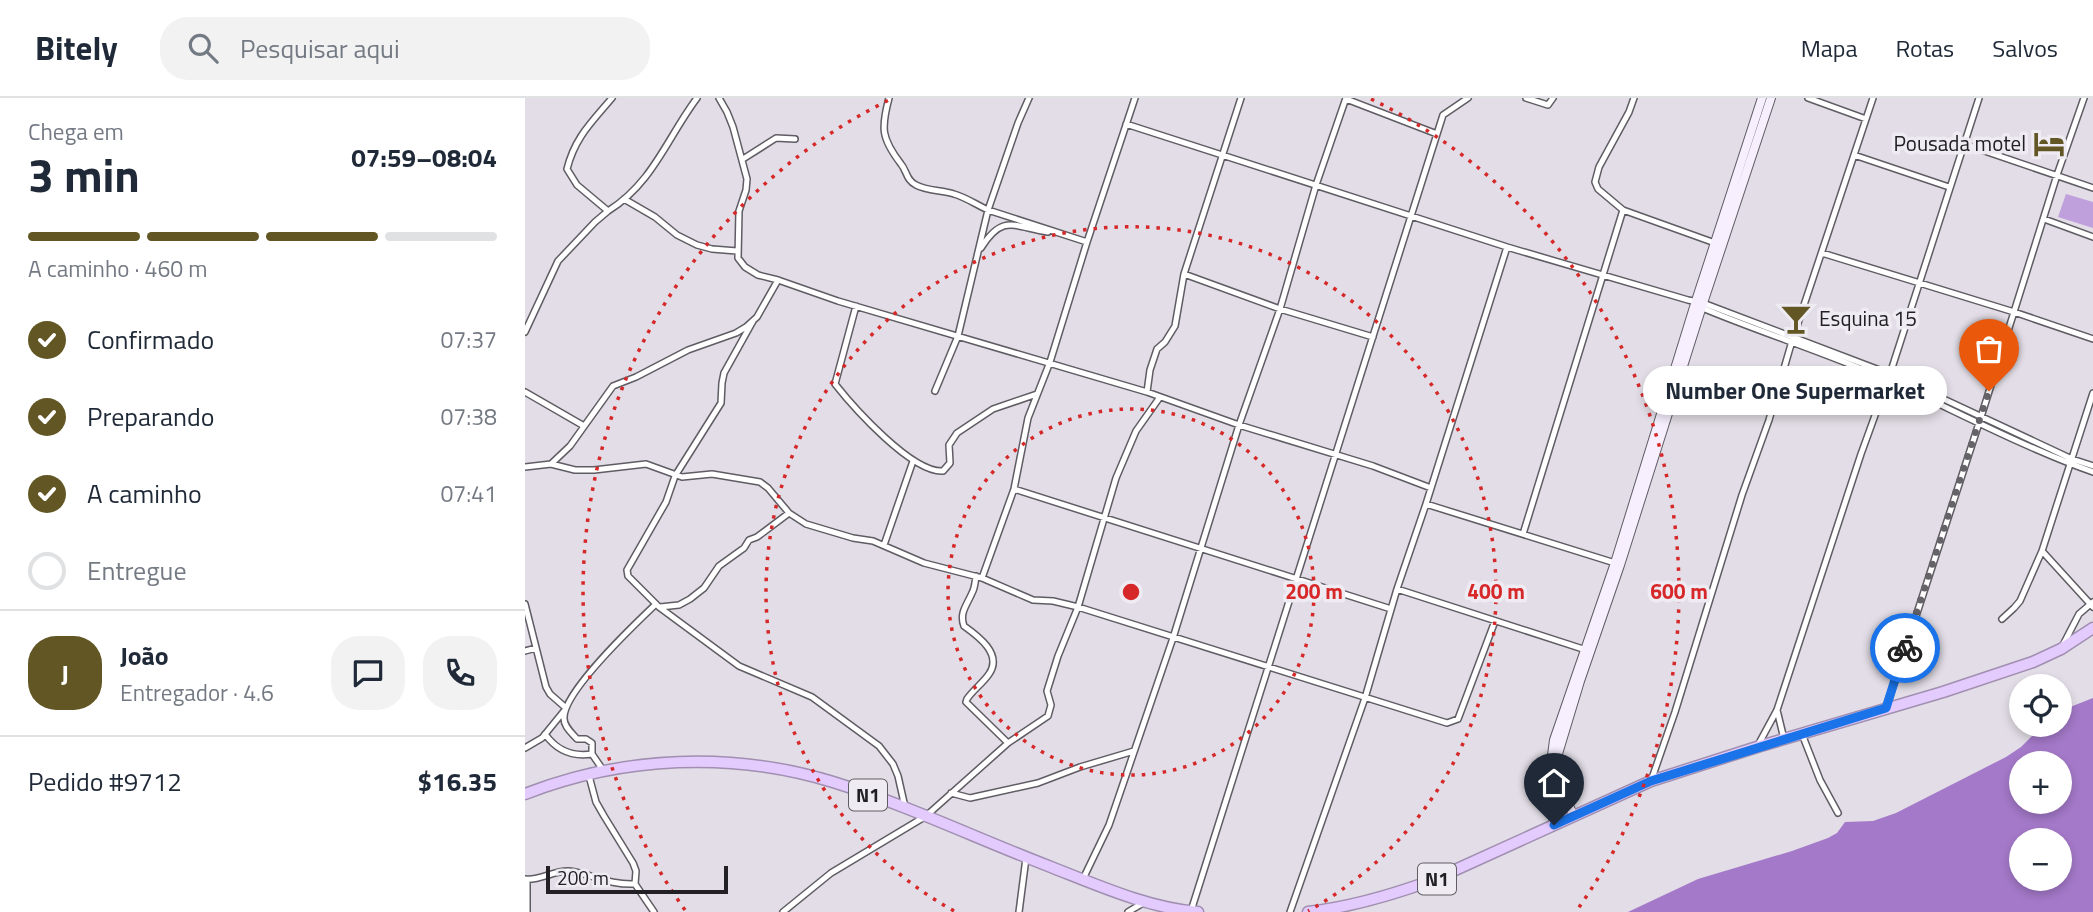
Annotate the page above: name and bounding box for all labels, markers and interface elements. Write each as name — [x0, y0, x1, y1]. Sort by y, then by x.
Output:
search box — [160, 17, 650, 80]
text: Bitely — [35, 23, 118, 73]
icon: search — [184, 29, 222, 67]
text: Pesquisar aqui — [240, 29, 400, 68]
text: Mapa — [1801, 30, 1857, 66]
text: Rotas — [1895, 30, 1954, 66]
text: Salvos — [1992, 30, 2058, 66]
text: Chega em — [28, 114, 124, 149]
place label: Pousada motel — [1893, 127, 2026, 159]
hotel icon: Pousada motel — [2032, 127, 2066, 161]
text: 07:59–08:04 — [351, 138, 497, 177]
text: 3 min — [28, 140, 140, 210]
text: A caminho · 460 m — [28, 251, 207, 286]
bar icon: Esquina 15 — [1779, 302, 1813, 336]
place label: Esquina 15 — [1819, 302, 1917, 334]
pin — [1959, 319, 2019, 391]
text: Confirmado — [87, 320, 214, 359]
icon: check — [28, 321, 66, 359]
text: 07:37 — [440, 322, 497, 357]
icon: bag — [1970, 330, 2008, 368]
callout: Number One Supermarket — [1643, 366, 1947, 416]
text: Number One Supermarket — [1665, 373, 1925, 408]
text: Preparando — [87, 397, 214, 436]
icon: check — [28, 398, 66, 436]
text: 07:38 — [440, 399, 497, 434]
text: A caminho — [87, 474, 202, 513]
icon: check — [28, 475, 66, 513]
text: 07:41 — [440, 476, 497, 511]
text: Entregue — [87, 551, 187, 590]
text: 200 m — [1285, 575, 1343, 607]
text: 400 m — [1467, 575, 1525, 607]
text: 600 m — [1650, 575, 1708, 607]
centre of rings — [1119, 580, 1143, 604]
courier — [1870, 613, 1940, 683]
icon: bike — [1886, 629, 1924, 667]
text: João — [120, 636, 169, 675]
button: chat — [331, 636, 405, 710]
button: phone — [423, 636, 497, 710]
text: J — [61, 654, 69, 693]
map controls — [2009, 674, 2072, 891]
button: locate — [2009, 674, 2072, 737]
text: Entregador · 4.6 — [120, 675, 274, 710]
button: + — [2009, 751, 2072, 814]
pin — [1524, 753, 1584, 825]
text: Pedido #9712 — [28, 762, 182, 801]
text: $16.35 — [418, 762, 497, 801]
icon: home — [1535, 764, 1573, 802]
road number: N1 — [849, 780, 887, 810]
button: − — [2009, 828, 2072, 891]
scale bar — [546, 863, 728, 895]
text: 200 m — [557, 863, 609, 892]
road number: N1 — [1418, 864, 1456, 894]

